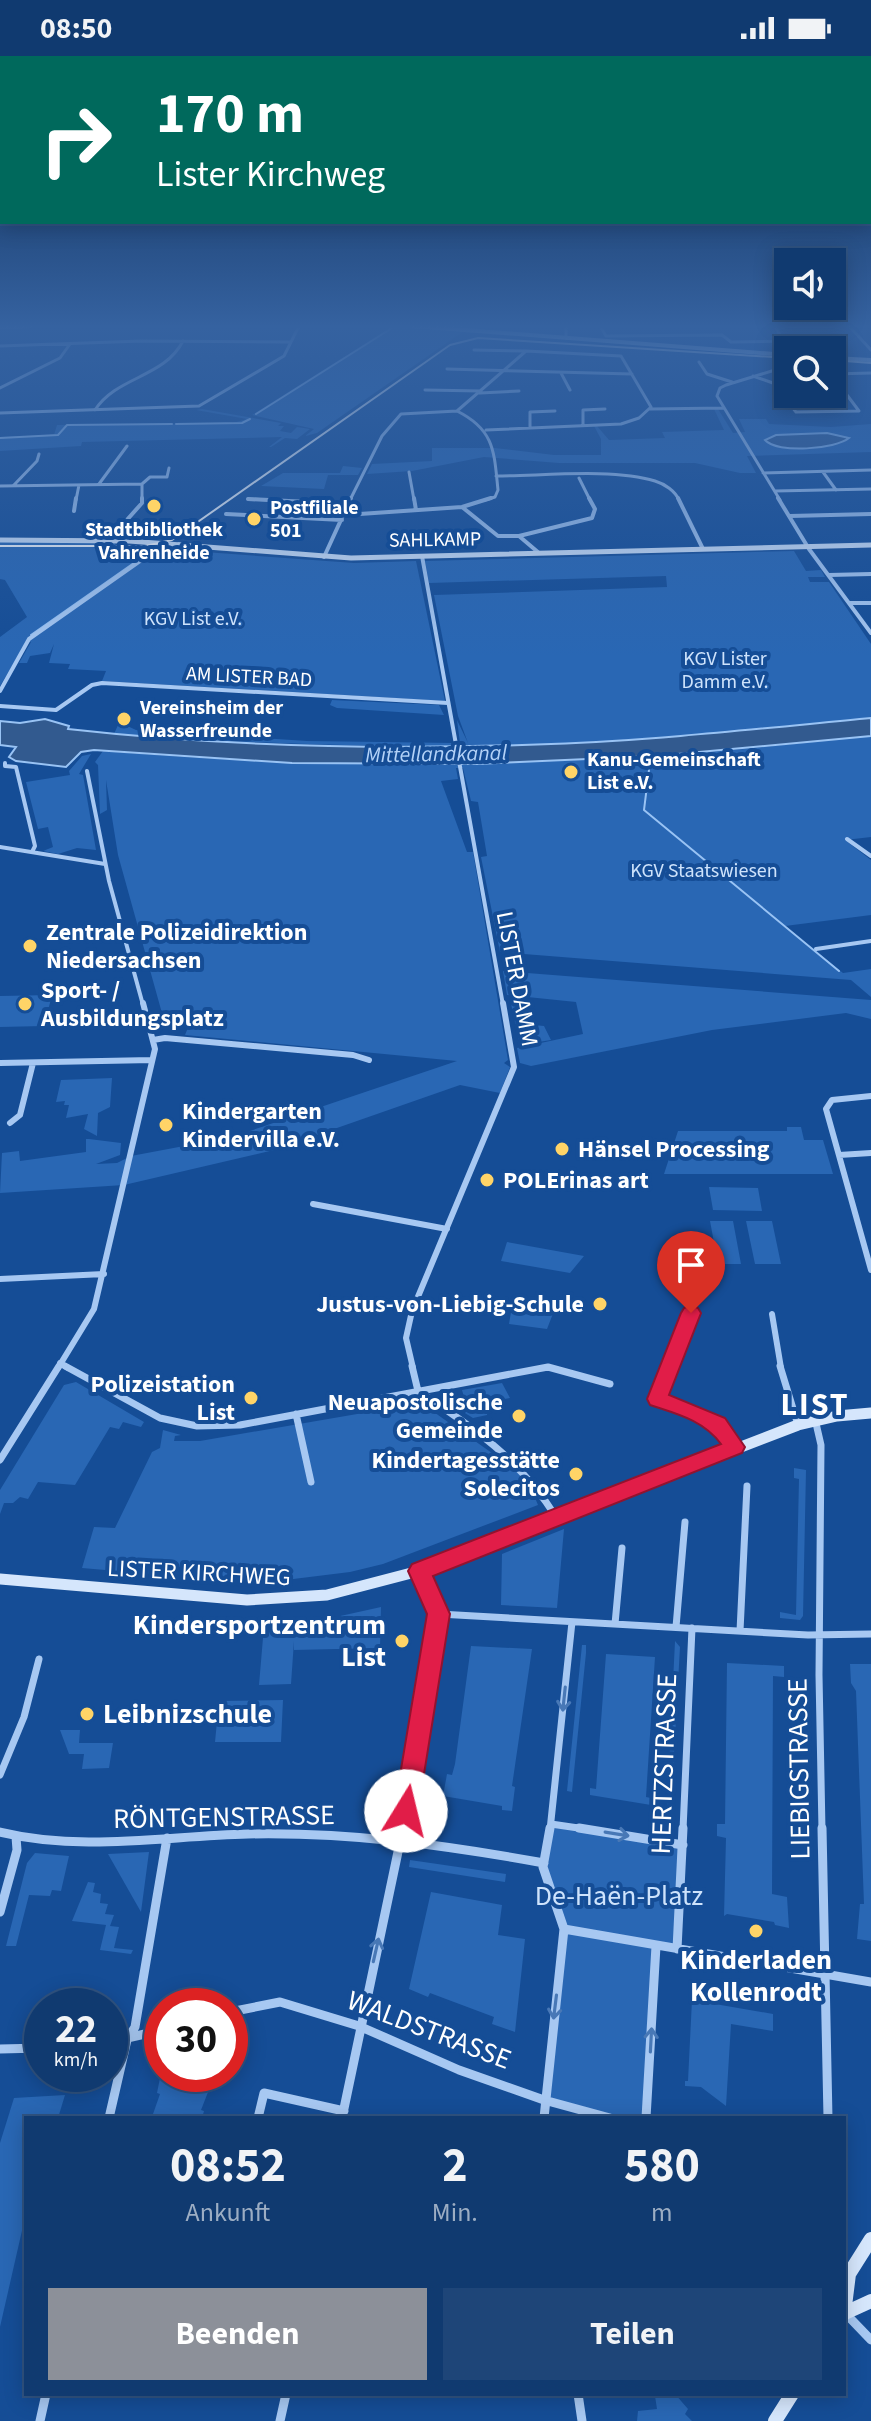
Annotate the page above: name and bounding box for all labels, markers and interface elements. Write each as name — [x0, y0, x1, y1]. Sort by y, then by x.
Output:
text: 08:50 — [40, 7, 112, 50]
text: 170 m — [156, 75, 304, 154]
icon: right — [24, 88, 128, 192]
text: Lister Kirchweg — [156, 149, 385, 200]
map controls — [774, 248, 846, 408]
button: sound — [774, 248, 846, 320]
button: search — [774, 336, 846, 408]
place label: Postfiliale 501 — [270, 494, 359, 545]
marker: Stadtbibliothek Vahrenheide — [145, 497, 163, 515]
marker: Postfiliale 501 — [245, 510, 263, 528]
place label: Stadtbibliothek Vahrenheide — [85, 516, 223, 567]
street label: SAHLKAMP — [389, 525, 481, 555]
park label: KGV List e.V. — [144, 605, 242, 633]
park label: KGV Lister Damm e.V. — [681, 645, 769, 696]
street label: AM LISTER BAD — [185, 660, 313, 694]
place label: Vereinsheim der Wasserfreunde — [139, 694, 283, 745]
marker: Vereinsheim der Wasserfreunde — [115, 710, 133, 728]
water label: Mittellandkanal — [365, 737, 508, 771]
place label: Kanu-Gemeinschaft List e.V. — [587, 746, 761, 797]
marker: Kanu-Gemeinschaft List e.V. — [562, 763, 580, 781]
park label: KGV Staatswiesen — [630, 857, 778, 885]
street label: LISTER DAMM — [487, 909, 547, 1049]
place label: Zentrale Polizeidirektion Niedersachsen — [46, 915, 307, 978]
marker: Zentrale Polizeidirektion Niedersachsen — [21, 937, 39, 955]
place label: Sport- / Ausbildungsplatz — [40, 973, 224, 1036]
marker: Sport- / Ausbildungsplatz — [16, 995, 34, 1013]
place label: Kindergarten Kindervilla e.V. — [182, 1094, 340, 1157]
marker: Kindergarten Kindervilla e.V. — [157, 1116, 175, 1134]
place label: Hänsel Processing — [578, 1132, 770, 1167]
marker: Hänsel Processing — [553, 1140, 571, 1158]
place label: POLErinas art — [503, 1163, 649, 1198]
marker: POLErinas art — [478, 1171, 496, 1189]
pin — [657, 1231, 725, 1313]
icon: arrive — [669, 1243, 713, 1287]
place label: Justus-von-Liebig-Schule — [316, 1287, 584, 1322]
marker: Justus-von-Liebig-Schule — [591, 1295, 609, 1313]
place label: Polizeistation List — [91, 1367, 235, 1430]
district label: LIST — [780, 1382, 850, 1428]
place label: Neuapostolische Gemeinde — [328, 1385, 503, 1448]
marker: Polizeistation List — [242, 1389, 260, 1407]
marker: Neuapostolische Gemeinde — [510, 1407, 528, 1425]
place label: Kindertagesstätte Solecitos — [371, 1443, 560, 1506]
marker: Kindertagesstätte Solecitos — [567, 1465, 585, 1483]
street label: LISTER KIRCHWEG — [106, 1551, 292, 1595]
place label: Kindersportzentrum List — [133, 1605, 386, 1677]
marker: Kindersportzentrum List — [393, 1632, 411, 1650]
street label: HERTZSTRASSE — [641, 1673, 687, 1855]
street label: LIEBIGSTRASSE — [777, 1678, 821, 1860]
one-way arrow — [557, 1685, 572, 1712]
place label: Leibnizschule — [103, 1694, 272, 1734]
marker: Leibnizschule — [78, 1705, 96, 1723]
position arrow — [364, 1769, 448, 1853]
street label: RÖNTGENSTRASSE — [113, 1795, 335, 1839]
one-way arrow — [604, 1827, 629, 1842]
park label: De-Haën-Platz — [535, 1876, 703, 1916]
marker: Kinderladen Kollenrodt — [747, 1922, 765, 1940]
one-way arrow — [369, 1938, 384, 1963]
place label: Kinderladen Kollenrodt — [680, 1940, 832, 2012]
street label: WALDSTRASSE — [341, 1980, 517, 2080]
speed limit sign: 30 — [144, 1988, 248, 2092]
one-way arrow — [548, 1993, 563, 2020]
text: 22 — [55, 2001, 97, 2058]
one-way arrow — [644, 2027, 659, 2054]
text: km/h — [54, 2046, 98, 2074]
text: 08:52 — [170, 2132, 286, 2200]
text: 2 — [442, 2132, 468, 2200]
text: 580 — [624, 2132, 700, 2200]
text: Ankunft — [186, 2194, 270, 2231]
text: Min. — [432, 2194, 478, 2231]
text: m — [651, 2194, 673, 2231]
button: Beenden — [48, 2288, 427, 2380]
button: Teilen — [443, 2288, 822, 2380]

